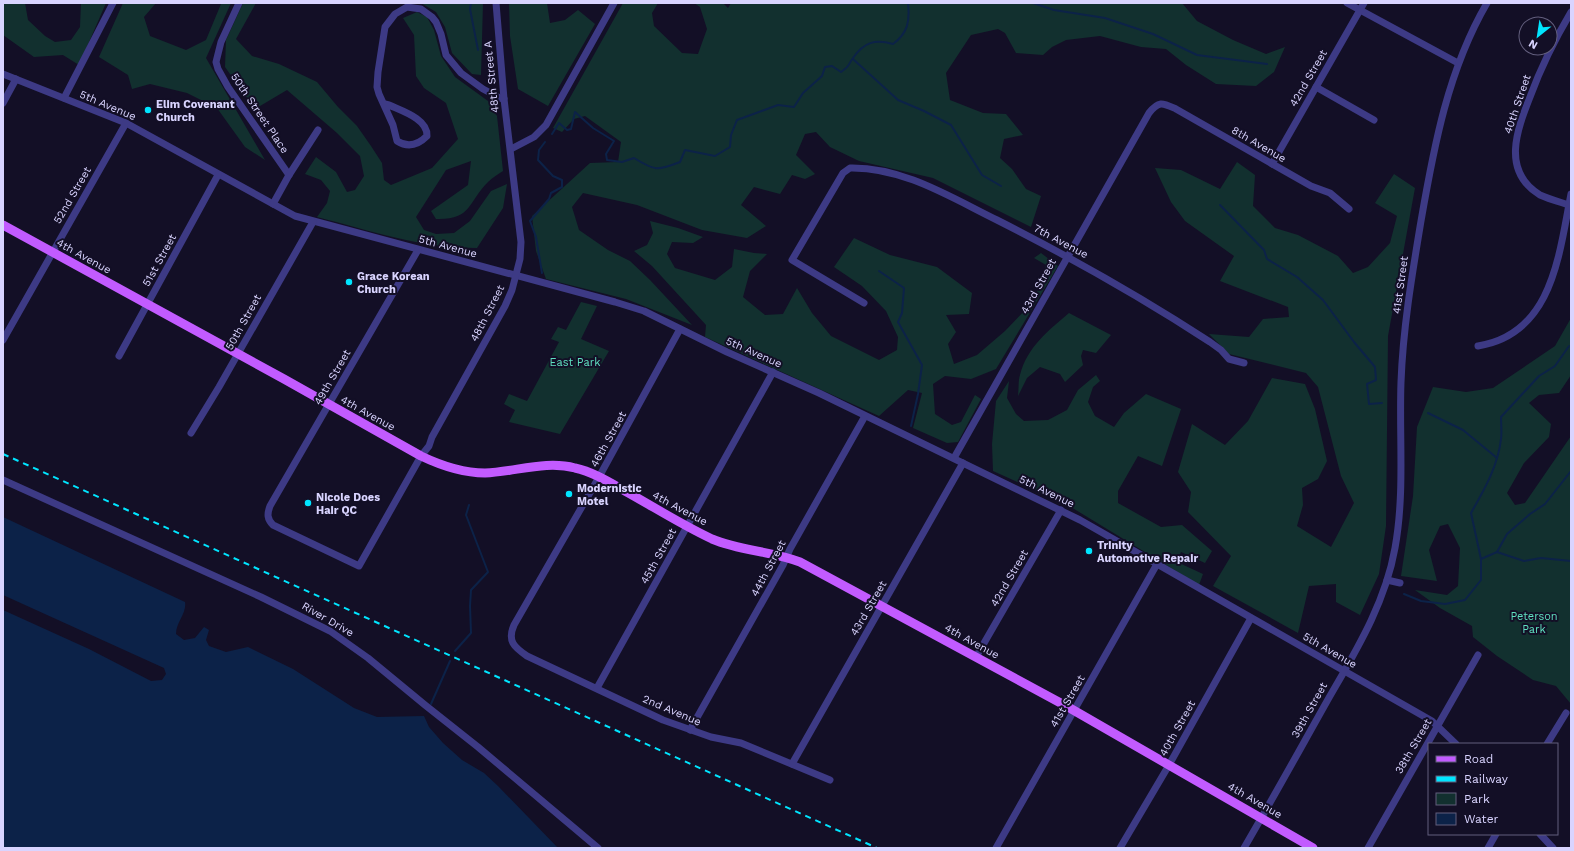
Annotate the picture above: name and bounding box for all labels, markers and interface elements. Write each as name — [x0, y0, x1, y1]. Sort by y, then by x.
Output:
north arrow — [1518, 16, 1558, 56]
text: N — [1526, 37, 1540, 52]
street label: 48th Street A — [481, 40, 502, 114]
street label: 42nd Street — [1287, 47, 1330, 109]
street label: 50th Street Place — [228, 71, 291, 156]
street label: 40th Street — [1501, 72, 1534, 136]
street label: 5th Avenue — [78, 88, 138, 123]
place label: Elim Covenant Church — [156, 98, 235, 124]
marker: Elim Covenant Church — [143, 105, 153, 115]
street label: 8th Avenue — [1229, 124, 1288, 165]
street label: 52nd Street — [51, 164, 94, 226]
street label: 7th Avenue — [1031, 222, 1090, 261]
street label: 51st Street — [140, 231, 179, 289]
street label: 5th Avenue — [417, 232, 479, 261]
street label: 4th Avenue — [54, 236, 113, 277]
street label: 41st Street — [1390, 255, 1411, 315]
street label: 43rd Street — [1018, 256, 1059, 316]
place label: Grace Korean Church — [357, 270, 430, 296]
marker: Grace Korean Church — [344, 277, 354, 287]
street label: 48th Street — [468, 282, 507, 344]
street label: 50th Street — [223, 292, 264, 352]
street label: 5th Avenue — [724, 334, 784, 371]
street label: 49th Street — [311, 347, 354, 407]
park label: East Park — [549, 356, 601, 369]
street label: 4th Avenue — [338, 393, 397, 434]
street label: 46th Street — [588, 409, 629, 469]
street label: 5th Avenue — [1017, 472, 1077, 510]
place label: Modernistic Motel — [577, 482, 642, 508]
marker: Modernistic Motel — [564, 489, 574, 499]
street label: 4th Avenue — [650, 489, 709, 528]
place label: Nicole Does Hair QC — [316, 491, 380, 517]
marker: Nicole Does Hair QC — [303, 498, 313, 508]
street label: 45th Street — [638, 526, 679, 586]
street label: 44th Street — [748, 538, 789, 599]
place label: Trinity Automotive Repair — [1097, 539, 1198, 565]
marker: Trinity Automotive Repair — [1084, 546, 1094, 556]
street label: 42nd Street — [988, 547, 1031, 609]
street label: 43rd Street — [847, 578, 890, 638]
street label: River Drive — [300, 599, 356, 639]
park label: Peterson Park — [1510, 610, 1558, 636]
street label: 4th Avenue — [942, 621, 1001, 662]
street label: 5th Avenue — [1300, 630, 1359, 671]
street label: 41st Street — [1047, 673, 1088, 730]
street label: 39th Street — [1289, 680, 1330, 740]
street label: 2nd Avenue — [641, 692, 703, 729]
street label: 40th Street — [1157, 698, 1198, 758]
street label: 38th Street — [1392, 716, 1435, 776]
legend — [1428, 743, 1558, 835]
text: Road — [1464, 752, 1493, 766]
text: Railway — [1464, 772, 1509, 786]
street label: 4th Avenue — [1225, 780, 1284, 821]
text: Park — [1464, 792, 1490, 806]
text: Water — [1464, 812, 1499, 826]

